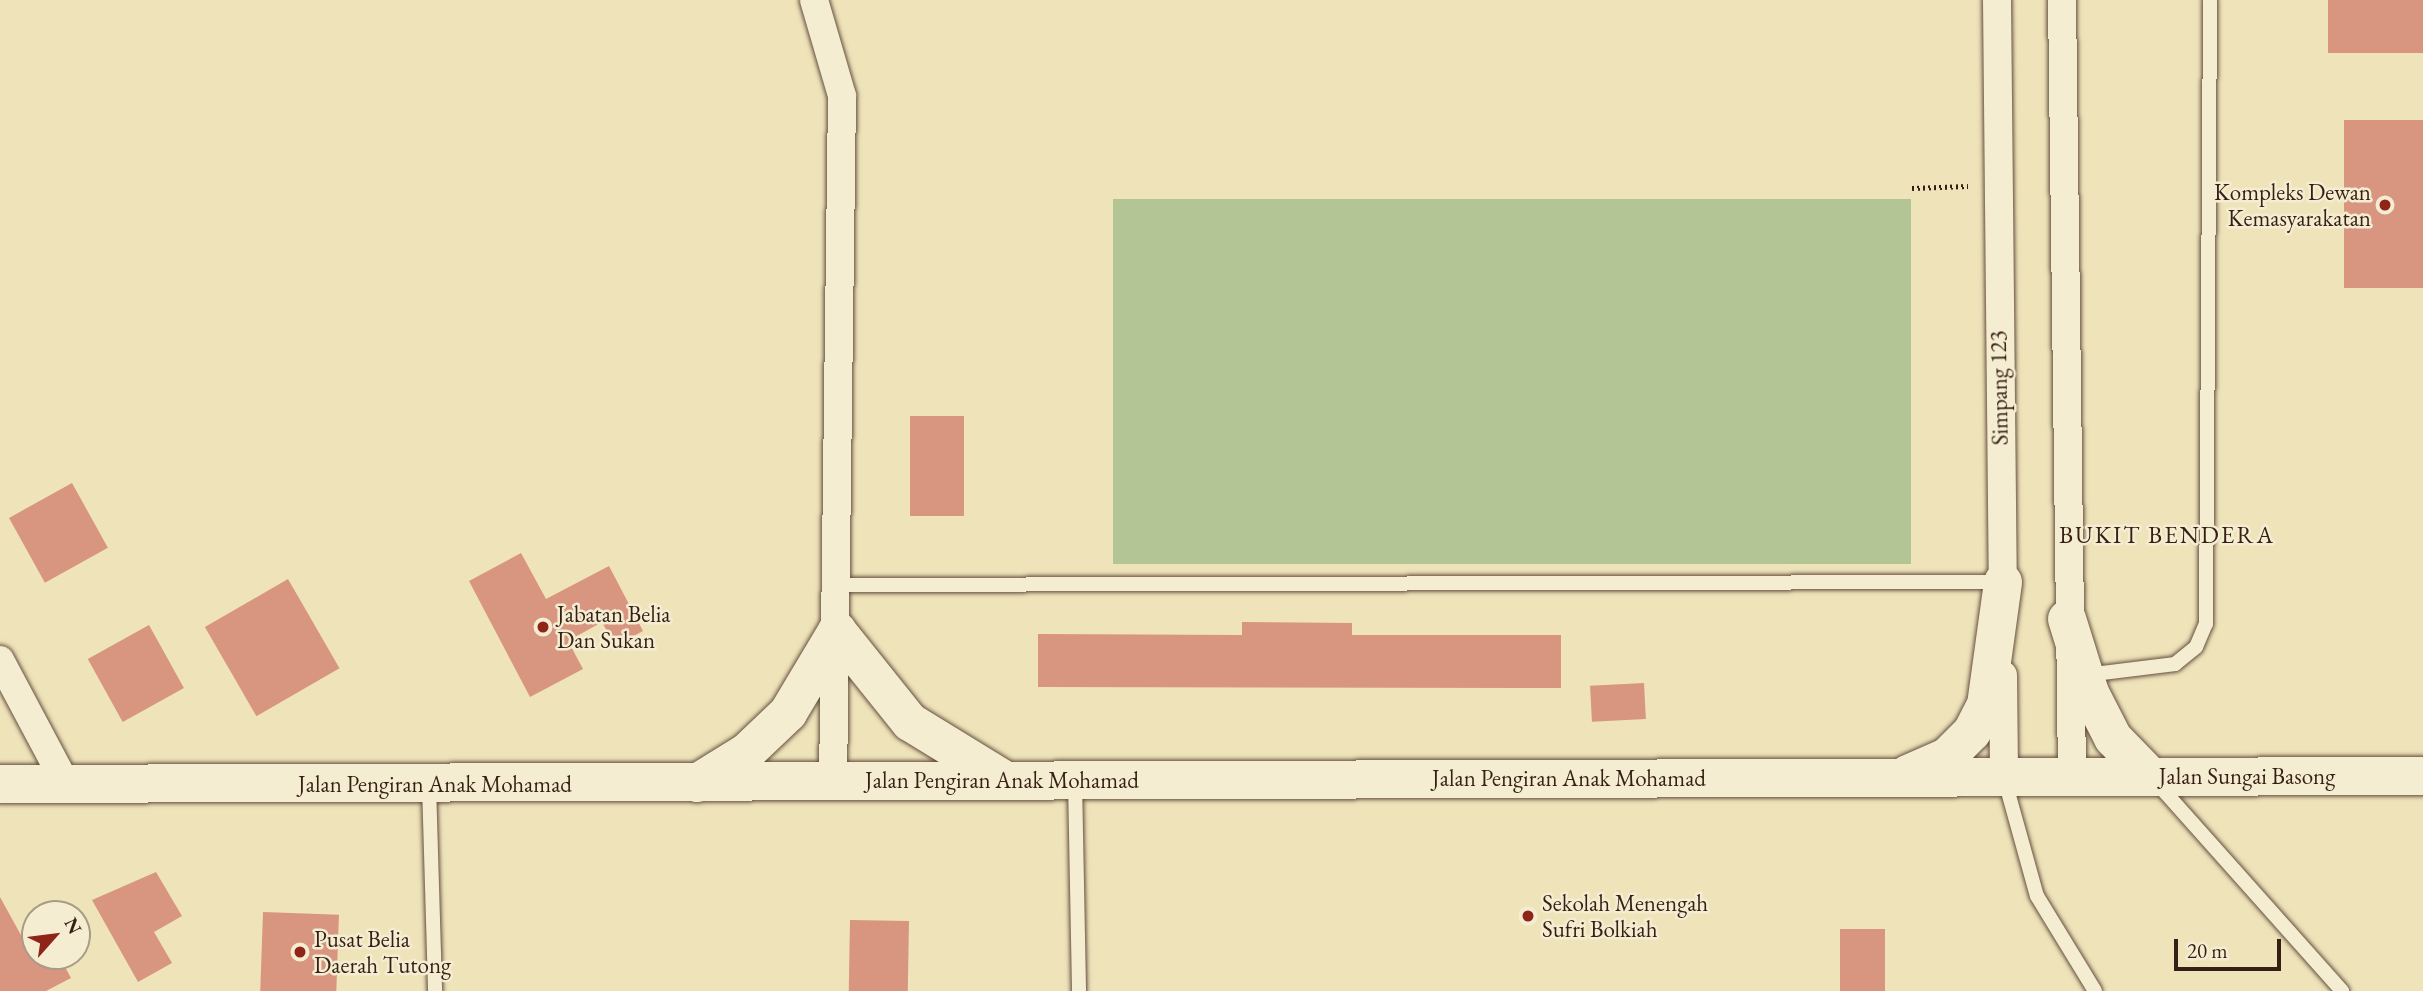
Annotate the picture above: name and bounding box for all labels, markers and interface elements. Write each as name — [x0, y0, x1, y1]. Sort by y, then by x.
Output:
place label: Kompleks Dewan Kemasyarakatan — [2214, 178, 2371, 232]
marker: Kompleks Dewan Kemasyarakatan — [2377, 197, 2393, 213]
street label: Simpang 123 — [1984, 330, 2014, 446]
district label: BUKIT BENDERA — [2061, 521, 2273, 549]
place label: Jabatan Belia Dan Sukan — [557, 600, 671, 654]
marker: Jabatan Belia Dan Sukan — [535, 619, 551, 635]
street label: Jalan Sungai Basong — [2159, 762, 2335, 790]
street label: Jalan Pengiran Anak Mohamad — [1432, 764, 1706, 792]
street label: Jalan Pengiran Anak Mohamad — [865, 766, 1139, 794]
street label: Jalan Pengiran Anak Mohamad — [298, 770, 572, 798]
place label: Sekolah Menengah Sufri Bolkiah — [1542, 889, 1708, 943]
north arrow — [21, 900, 91, 970]
marker: Sekolah Menengah Sufri Bolkiah — [1520, 908, 1536, 924]
text: N — [59, 913, 88, 939]
place label: Pusat Belia Daerah Tutong — [314, 925, 451, 979]
scale bar — [2178, 925, 2285, 969]
text: 20 m — [2187, 937, 2228, 964]
marker: Pusat Belia Daerah Tutong — [292, 944, 308, 960]

